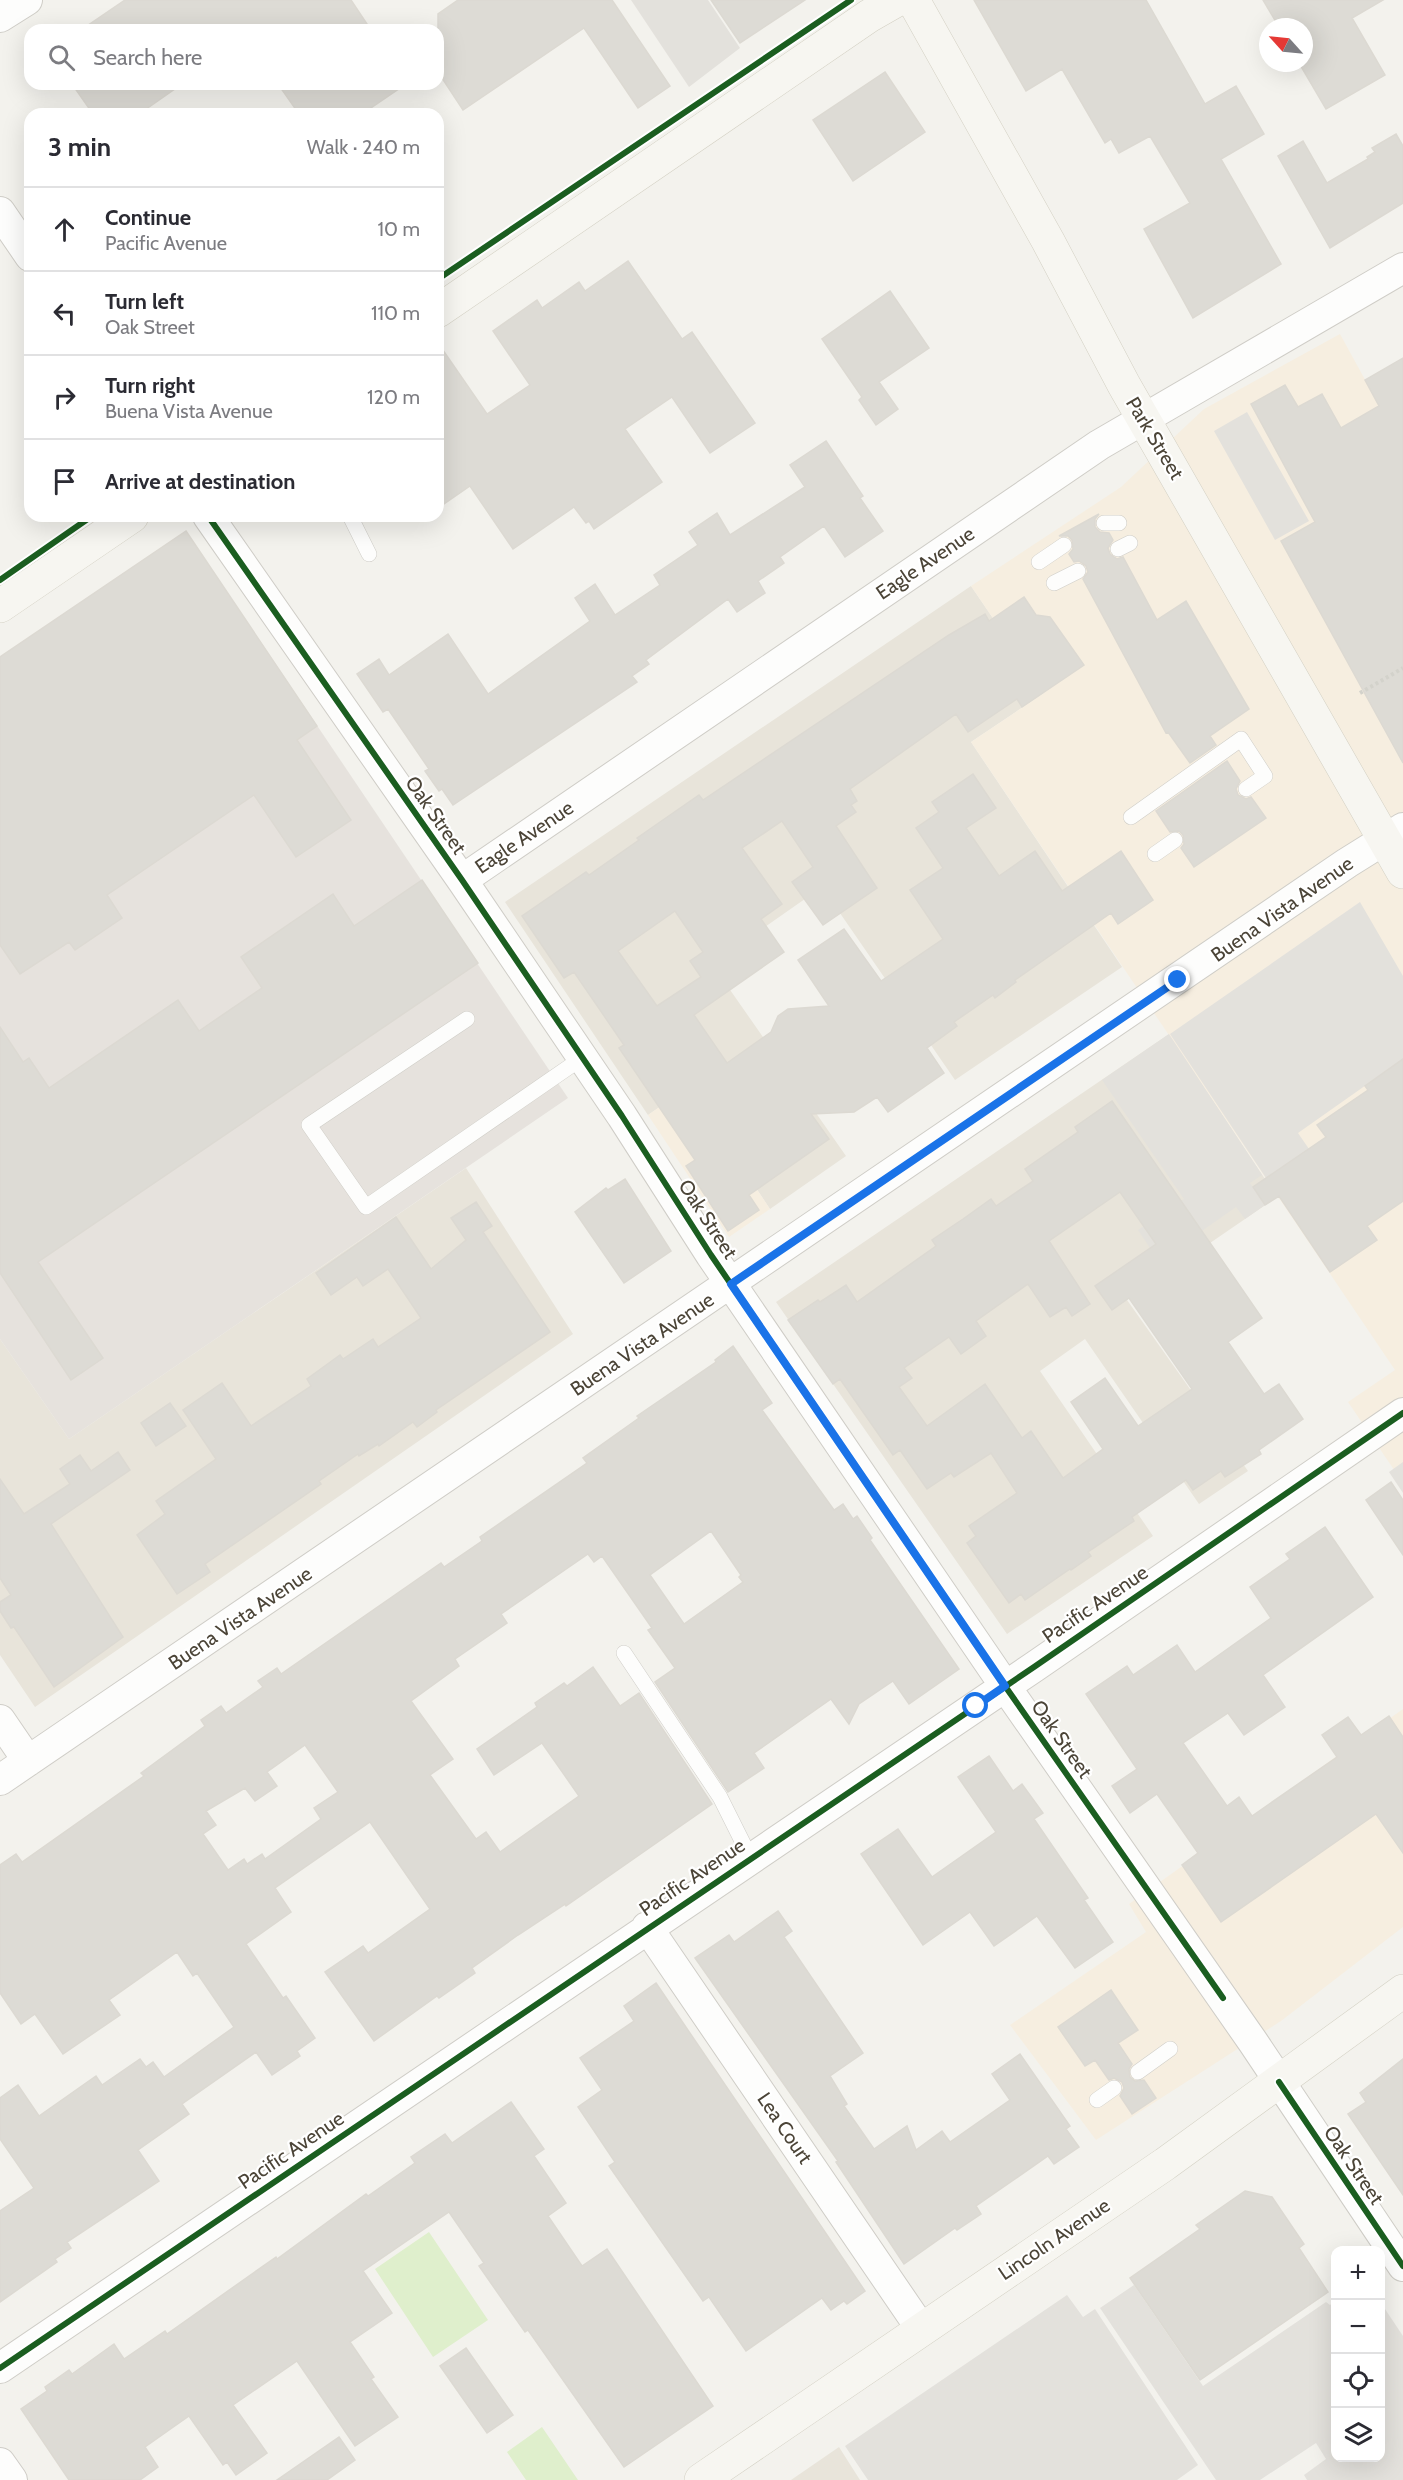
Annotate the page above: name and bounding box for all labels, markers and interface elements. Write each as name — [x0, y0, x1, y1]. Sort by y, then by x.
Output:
north arrow — [1259, 18, 1313, 72]
search box — [24, 24, 444, 90]
icon: search — [45, 41, 78, 74]
text: Search here — [93, 44, 202, 71]
text: 3 min — [48, 131, 111, 163]
text: Walk · 240 m — [307, 135, 420, 159]
text: Continue — [105, 204, 191, 231]
icon: ahead — [48, 213, 81, 246]
text: 10 m — [377, 217, 420, 241]
text: Pacific Avenue — [105, 231, 227, 255]
text: Turn left — [105, 288, 184, 315]
icon: left — [48, 297, 81, 330]
text: 110 m — [371, 301, 420, 325]
text: Oak Street — [105, 315, 195, 339]
text: Turn right — [105, 372, 195, 399]
icon: right — [48, 381, 81, 414]
text: 120 m — [367, 385, 420, 409]
street label: Park Street — [1121, 392, 1189, 484]
text: Buena Vista Avenue — [105, 399, 273, 423]
icon: arrive — [48, 465, 81, 498]
text: Arrive at destination — [105, 468, 295, 495]
street label: Eagle Avenue — [871, 521, 979, 605]
street label: Oak Street — [400, 771, 472, 859]
street label: Eagle Avenue — [470, 795, 578, 879]
street label: Buena Vista Avenue — [1206, 851, 1358, 967]
route end — [1164, 966, 1190, 992]
street label: Oak Street — [674, 1175, 743, 1263]
street label: Buena Vista Avenue — [566, 1287, 718, 1401]
street label: Pacific Avenue — [1038, 1560, 1152, 1648]
street label: Buena Vista Avenue — [164, 1561, 316, 1675]
route start — [962, 1692, 988, 1718]
street label: Oak Street — [1026, 1695, 1098, 1783]
street label: Pacific Avenue — [635, 1833, 749, 1921]
street label: Lea Court — [752, 2088, 818, 2168]
street label: Pacific Avenue — [234, 2106, 348, 2194]
street label: Oak Street — [1319, 2121, 1389, 2209]
street label: Lincoln Avenue — [994, 2193, 1114, 2285]
map controls — [1331, 2246, 1385, 2462]
button: + — [1331, 2246, 1385, 2300]
button: − — [1331, 2300, 1385, 2354]
button: locate — [1331, 2354, 1385, 2408]
button: layers — [1331, 2408, 1385, 2462]

